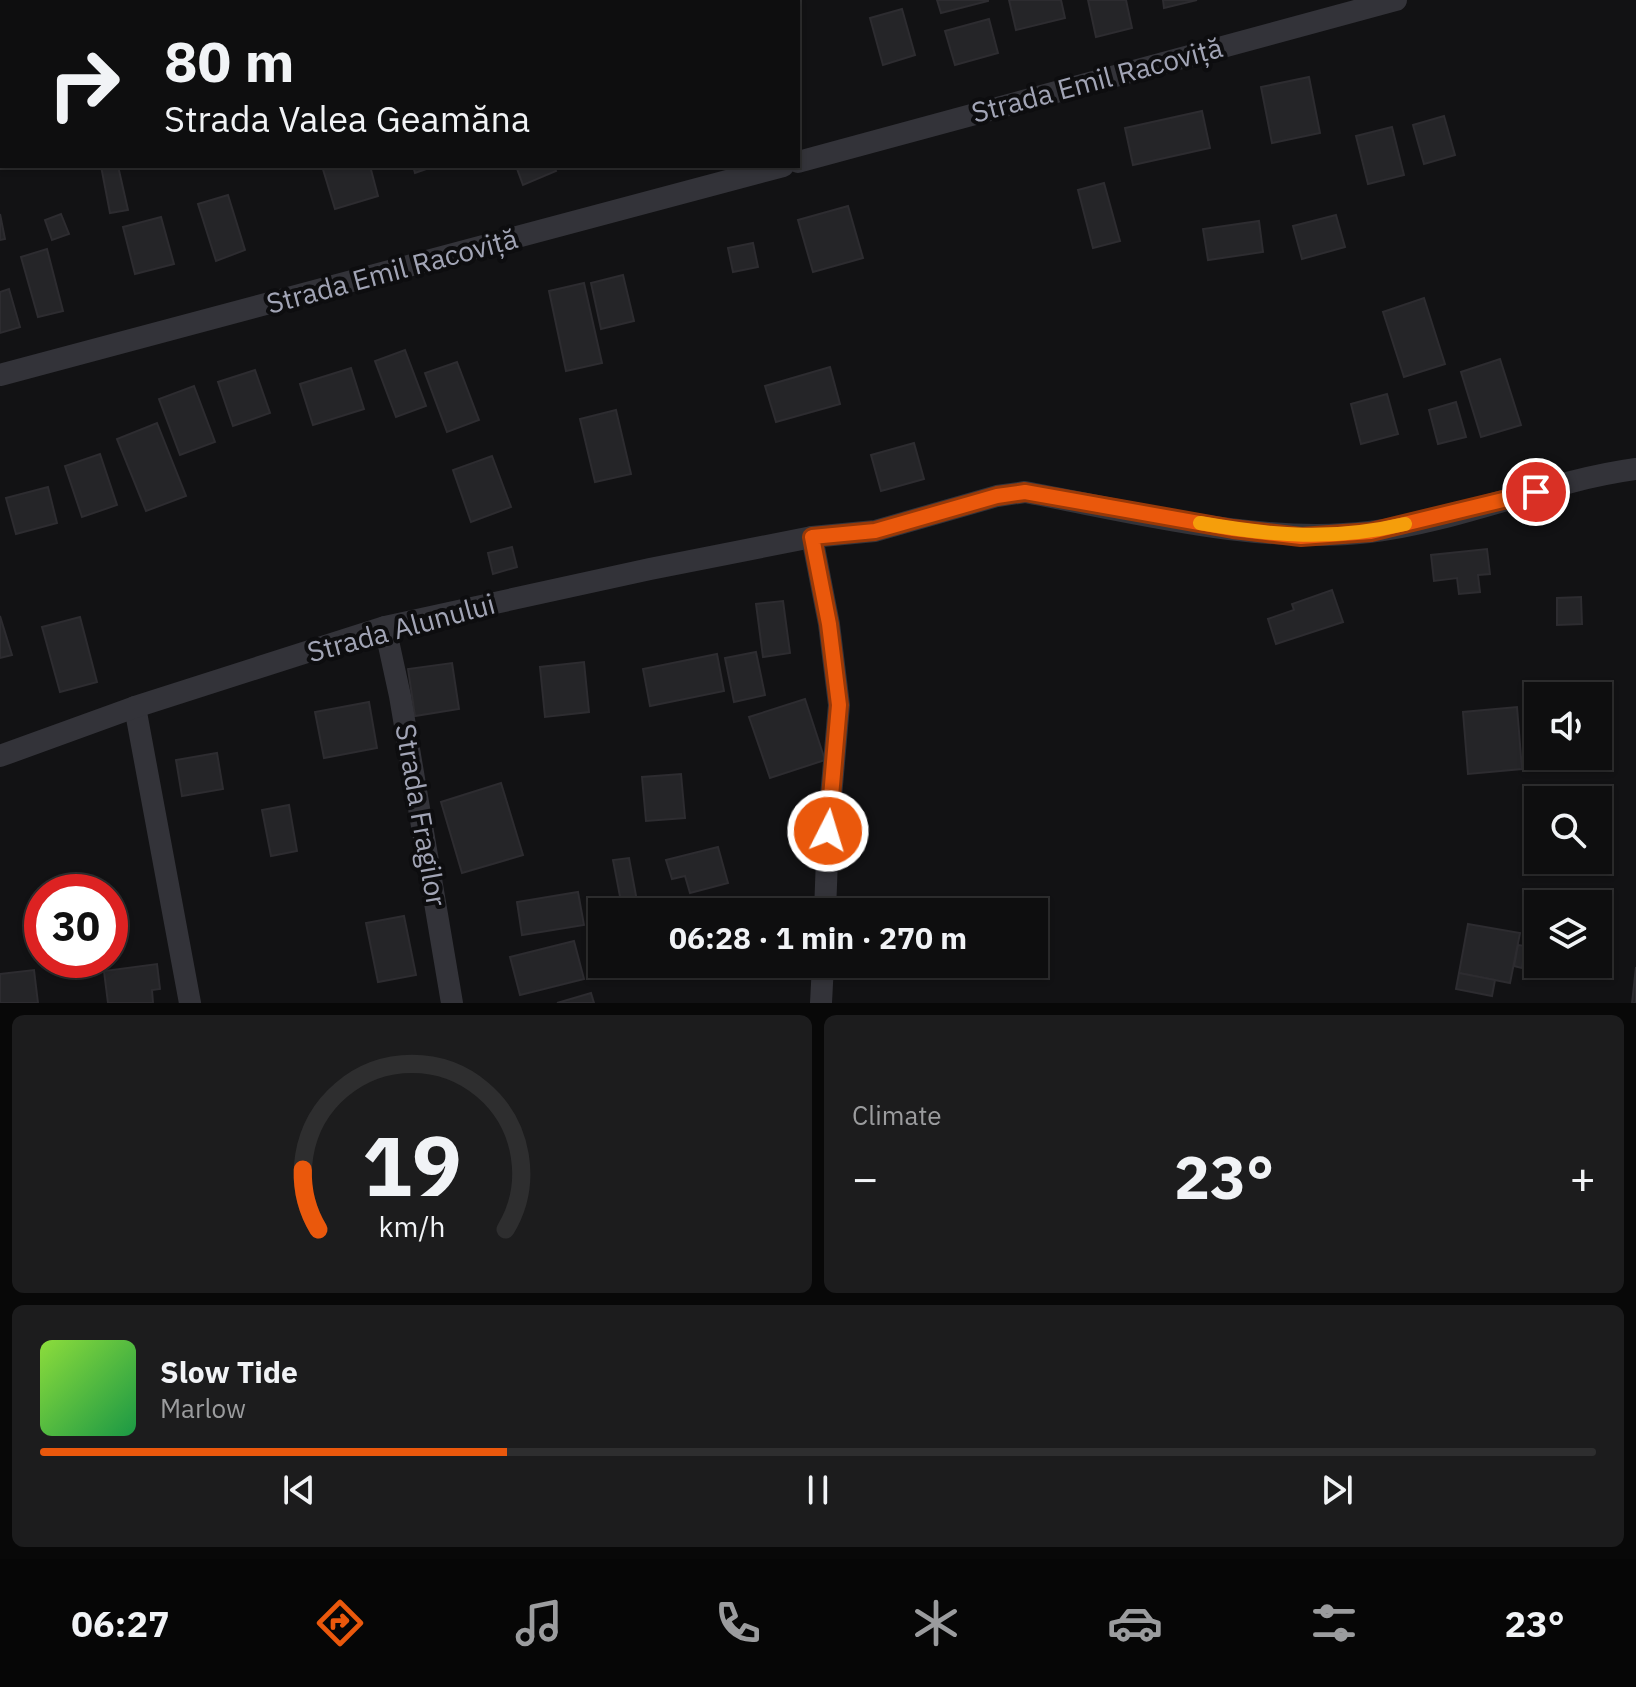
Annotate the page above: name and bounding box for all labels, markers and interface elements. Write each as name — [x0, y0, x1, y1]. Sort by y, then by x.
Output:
text: 80 m — [164, 25, 294, 97]
street label: Strada Emil Racoviță — [967, 28, 1227, 131]
icon: right — [32, 32, 136, 136]
text: Strada Valea Geamăna — [164, 95, 530, 142]
street label: Strada Emil Racoviță — [262, 219, 522, 322]
pin — [1502, 458, 1570, 526]
icon: arrive — [1514, 470, 1558, 514]
street label: Strada Alunului — [303, 585, 499, 670]
map controls — [1524, 682, 1612, 978]
button: sound — [1524, 682, 1612, 770]
street label: Strada Fragilor — [387, 721, 456, 909]
button: search — [1524, 786, 1612, 874]
position arrow — [786, 789, 870, 873]
speed limit sign: 30 — [24, 874, 128, 978]
button: layers — [1524, 890, 1612, 978]
text: 06:28 · 1 min · 270 m — [669, 918, 967, 957]
text: Climate — [852, 1098, 942, 1132]
text: 19 — [362, 1111, 462, 1219]
text: 23° — [1174, 1137, 1274, 1216]
text: − — [852, 1149, 878, 1206]
text: + — [1570, 1149, 1596, 1206]
text: km/h — [378, 1208, 446, 1245]
text: Slow Tide — [160, 1352, 298, 1391]
text: Marlow — [160, 1391, 246, 1425]
icon: previous — [277, 1468, 321, 1512]
icon: pause — [796, 1468, 840, 1512]
icon: next — [1315, 1468, 1359, 1512]
icon: directions — [312, 1595, 368, 1651]
icon: music — [511, 1595, 567, 1651]
icon: phone — [710, 1595, 766, 1651]
icon: climate — [908, 1595, 964, 1651]
icon: car — [1107, 1595, 1163, 1651]
icon: filters — [1306, 1595, 1362, 1651]
text: 06:27 — [71, 1600, 170, 1647]
text: 23° — [1504, 1600, 1565, 1647]

